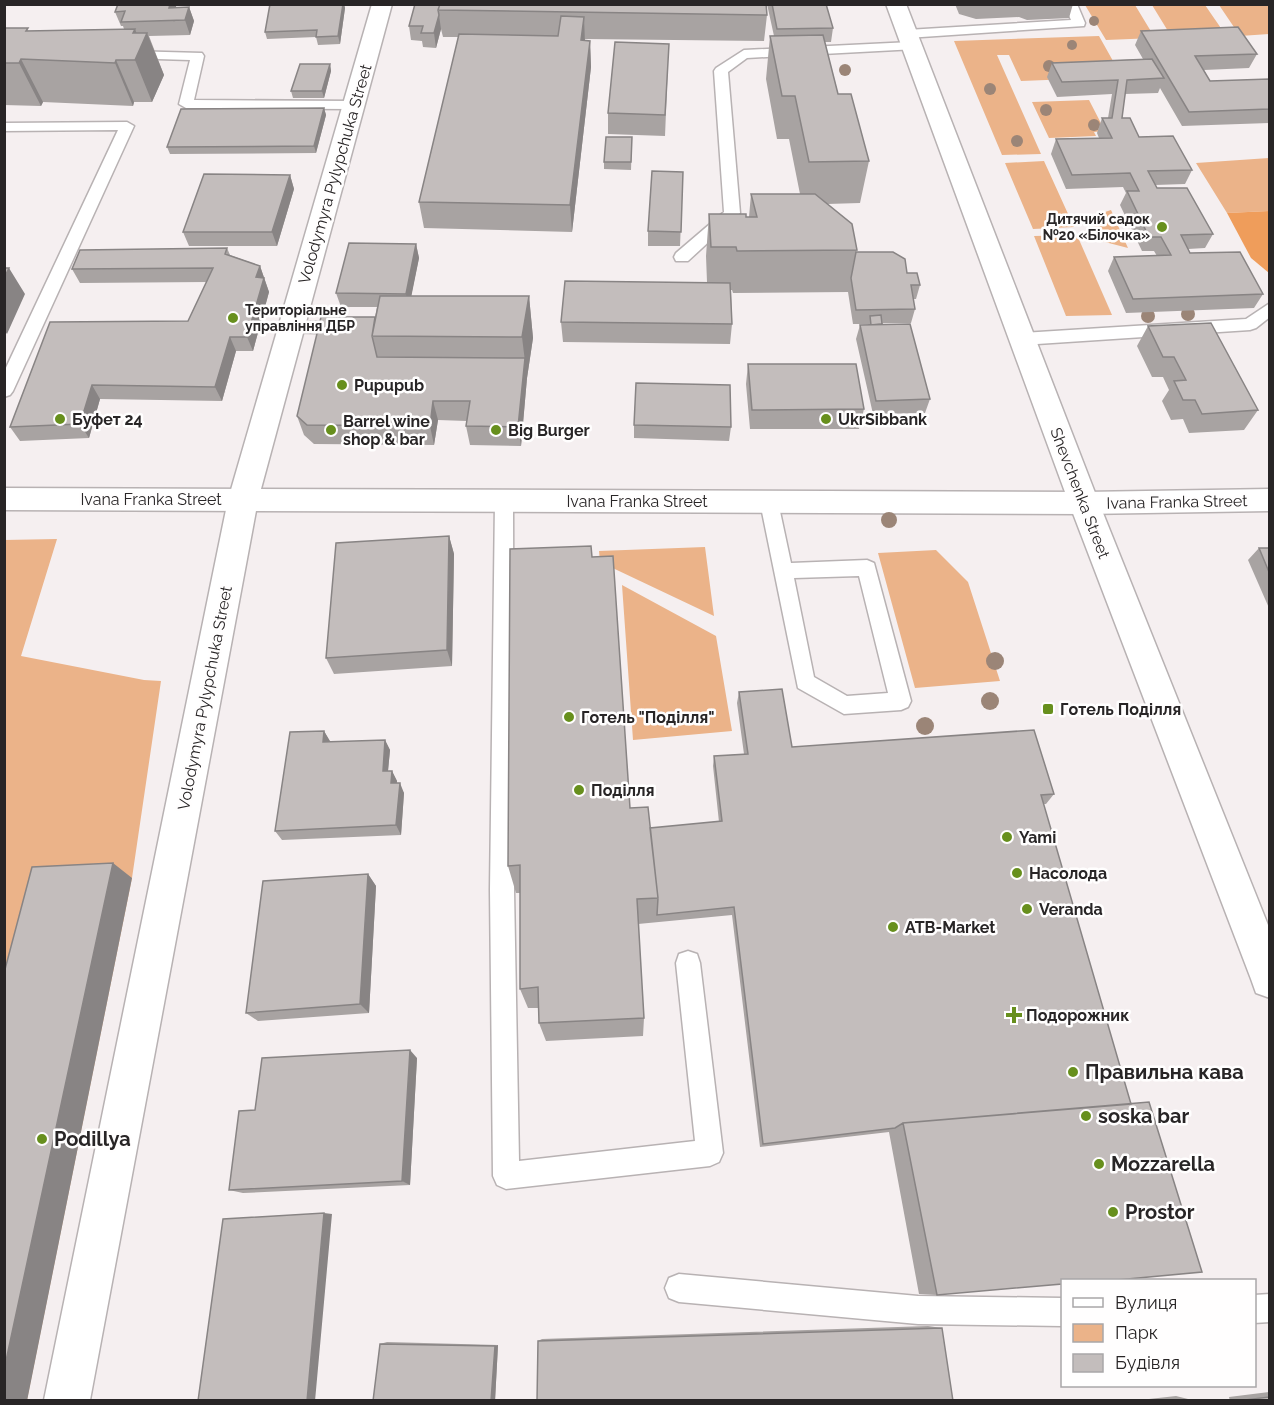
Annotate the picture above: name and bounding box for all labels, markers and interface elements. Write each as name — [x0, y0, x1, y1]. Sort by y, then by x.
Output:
street label: Volodymyra Pylypchuka Street — [294, 61, 376, 286]
place label: Дитячий садок №20 «Білочка» — [1042, 211, 1150, 243]
marker: Дитячий садок №20 «Білочка» — [1155, 220, 1169, 234]
place label: Територіальне управління ДБР — [245, 302, 355, 334]
marker: Територіальне управління ДБР — [226, 311, 240, 325]
place label: Pupupub — [354, 376, 424, 395]
marker: Pupupub — [335, 378, 349, 392]
place label: Буфет 24 — [72, 410, 143, 429]
place label: UkrSibbank — [838, 410, 927, 429]
marker: Буфет 24 — [53, 412, 67, 426]
place label: Barrel wine shop & bar — [343, 412, 430, 449]
marker: UkrSibbank — [819, 412, 833, 426]
place label: Big Burger — [508, 421, 590, 440]
marker: Barrel wine shop & bar — [324, 423, 338, 437]
marker: Big Burger — [489, 423, 503, 437]
street label: Shevchenka Street — [1046, 425, 1114, 562]
street label: Ivana Franka Street — [80, 490, 222, 509]
street label: Ivana Franka Street — [1106, 491, 1248, 513]
street label: Ivana Franka Street — [566, 492, 708, 511]
street label: Volodymyra Pylypchuka Street — [174, 584, 236, 812]
place label: Готель Поділля — [1060, 700, 1181, 719]
marker: Готель Поділля — [1041, 702, 1055, 716]
place label: Готель "Поділля" — [581, 708, 715, 727]
marker: Готель "Поділля" — [562, 710, 576, 724]
place label: Поділля — [591, 781, 655, 800]
marker: Поділля — [572, 783, 586, 797]
place label: Yami — [1019, 828, 1056, 847]
marker: Yami — [1000, 830, 1014, 844]
place label: Насолода — [1029, 864, 1107, 883]
marker: Насолода — [1010, 866, 1024, 880]
place label: Veranda — [1039, 900, 1103, 919]
marker: Veranda — [1020, 902, 1034, 916]
place label: ATB-Market — [905, 918, 995, 937]
marker: ATB-Market — [886, 920, 900, 934]
place label: Подорожник — [1026, 1006, 1129, 1025]
marker: Подорожник — [1007, 1008, 1021, 1022]
place label: Правильна кава — [1085, 1060, 1244, 1084]
marker: Правильна кава — [1066, 1065, 1080, 1079]
place label: soska bar — [1098, 1104, 1189, 1128]
marker: soska bar — [1079, 1109, 1093, 1123]
place label: Podillya — [54, 1127, 131, 1151]
marker: Podillya — [35, 1132, 49, 1146]
place label: Mozzarella — [1111, 1152, 1215, 1176]
marker: Mozzarella — [1092, 1157, 1106, 1171]
place label: Prostor — [1125, 1200, 1195, 1224]
marker: Prostor — [1106, 1205, 1120, 1219]
legend — [1061, 1279, 1256, 1387]
text: Вулиця — [1115, 1292, 1177, 1313]
text: Парк — [1115, 1322, 1158, 1343]
text: Будівля — [1115, 1352, 1180, 1373]

